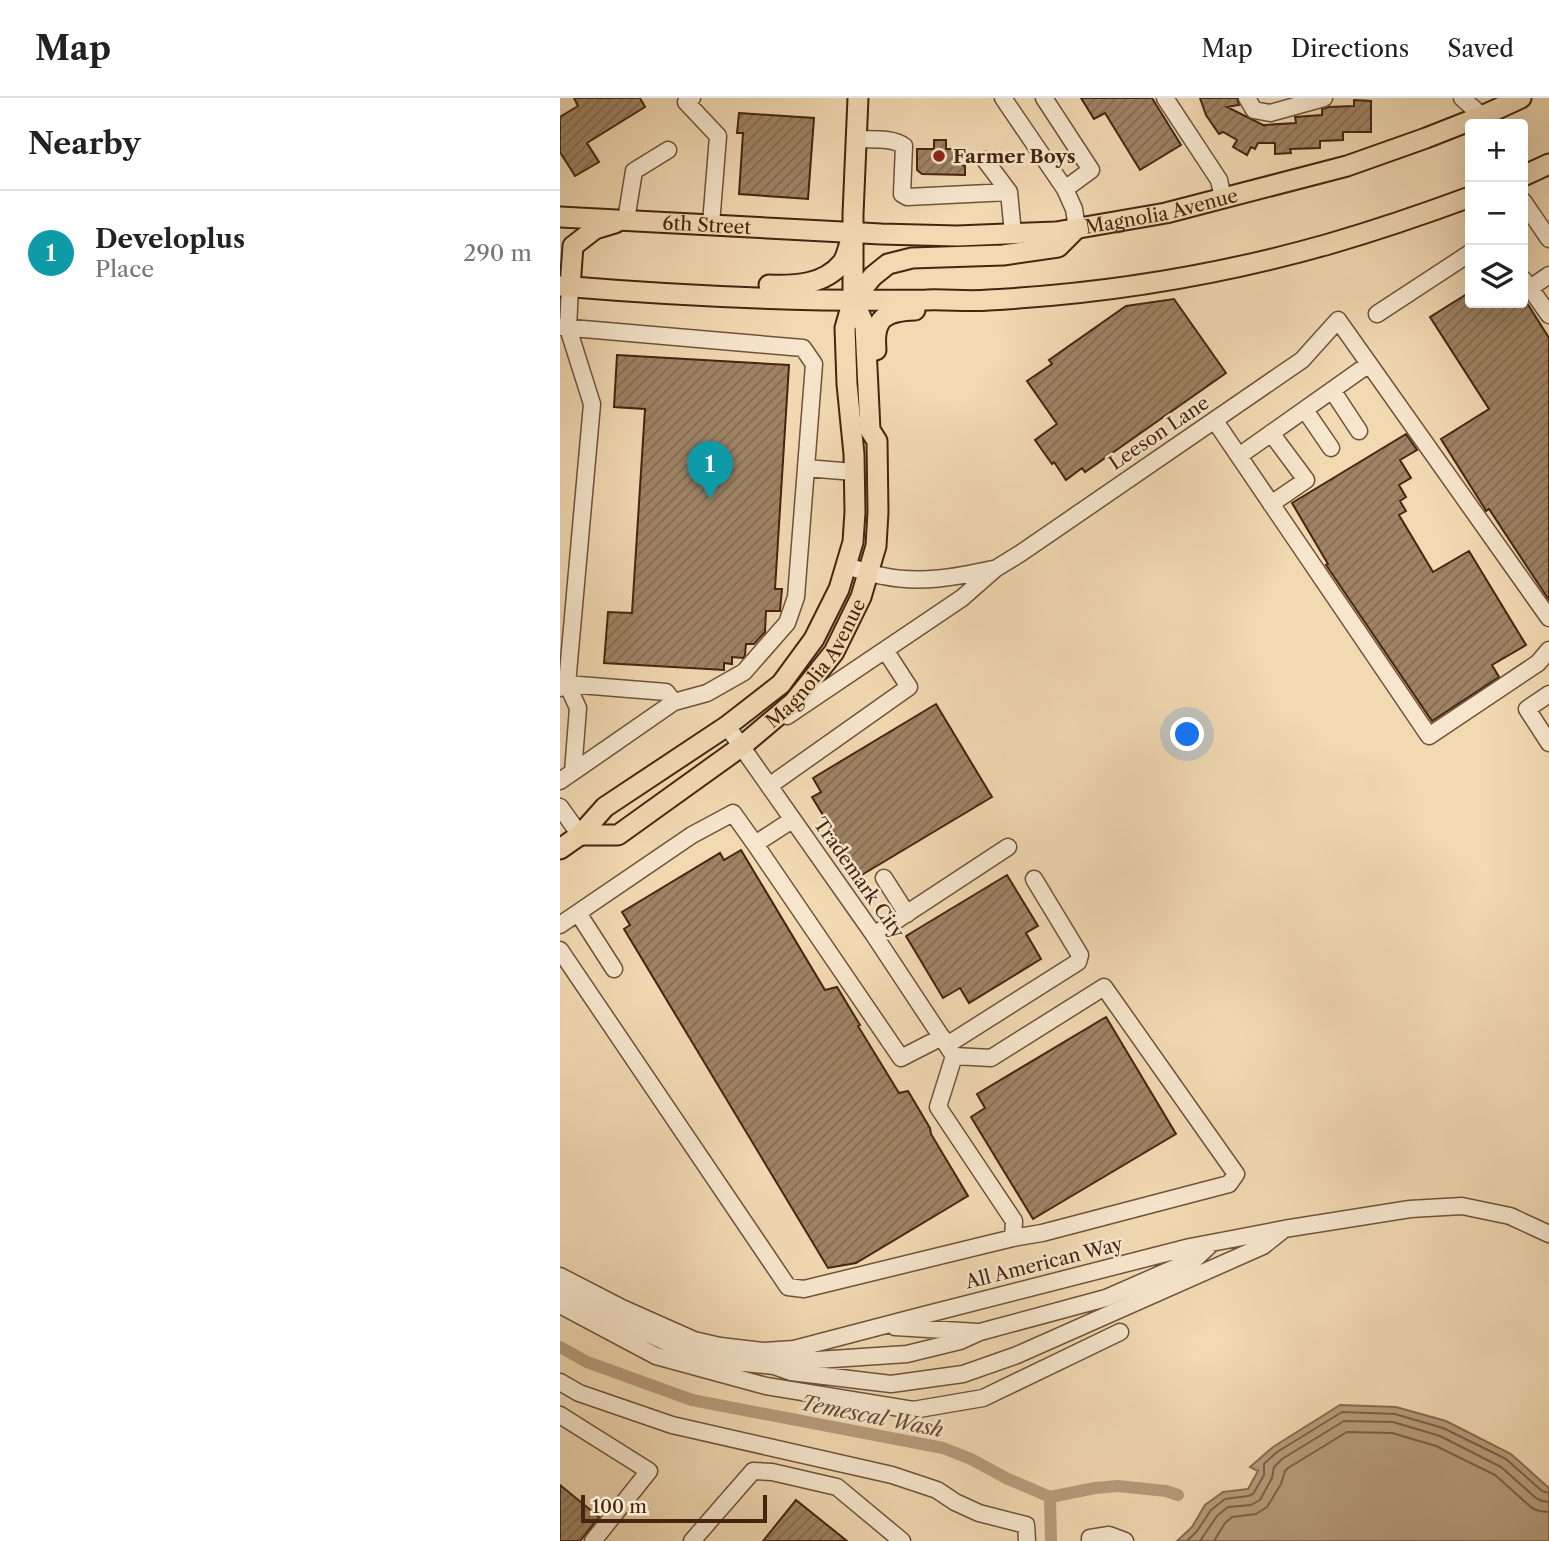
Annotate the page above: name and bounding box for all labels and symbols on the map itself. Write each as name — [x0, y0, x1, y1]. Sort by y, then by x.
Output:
place label: Farmer Boys — [953, 145, 1076, 168]
marker: Farmer Boys — [931, 148, 947, 164]
street label: Magnolia Avenue — [1083, 183, 1240, 238]
street label: 6th Street — [662, 211, 752, 239]
street label: Leeson Lane — [1105, 391, 1213, 475]
pin: 1 — [687, 441, 733, 499]
street label: Magnolia Avenue — [761, 595, 870, 733]
your location — [1170, 717, 1204, 751]
street label: Trademark City — [809, 813, 909, 943]
street label: All American Way — [962, 1232, 1125, 1294]
water label: Temescal Wash — [798, 1390, 946, 1442]
scale bar — [581, 1492, 766, 1524]

